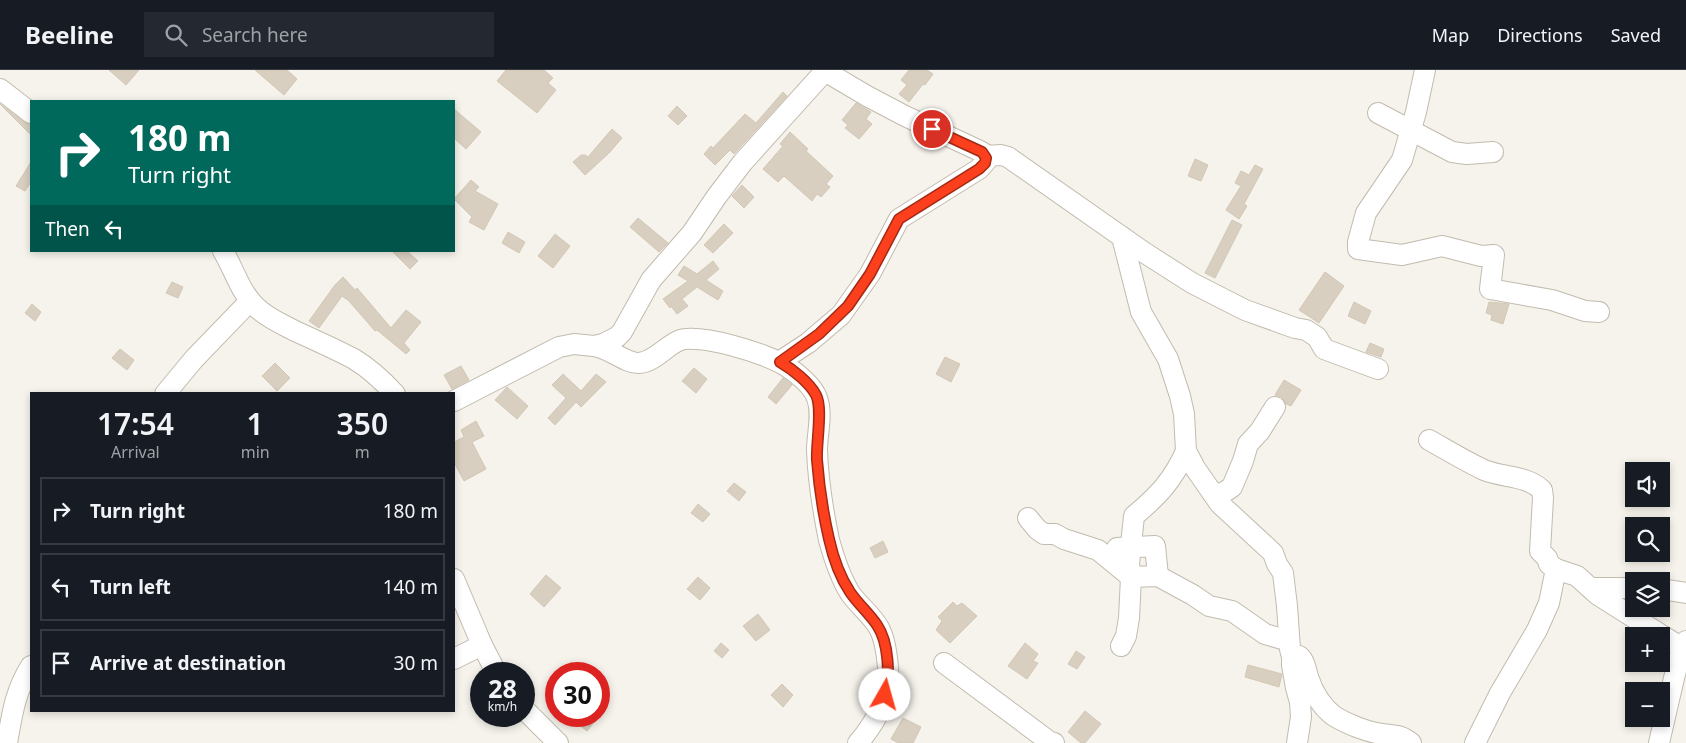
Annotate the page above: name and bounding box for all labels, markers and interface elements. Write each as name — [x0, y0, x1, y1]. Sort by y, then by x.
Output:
search box — [144, 12, 494, 57]
text: Beeline — [25, 18, 114, 51]
icon: search — [162, 21, 190, 49]
text: Search here — [202, 22, 308, 48]
text: Map — [1432, 23, 1469, 47]
text: Directions — [1497, 23, 1583, 47]
text: Saved — [1611, 23, 1661, 47]
pin — [911, 108, 953, 150]
text: 180 m — [128, 114, 231, 161]
icon: arrive — [918, 115, 946, 143]
icon: right — [45, 120, 110, 185]
text: Turn right — [128, 159, 231, 189]
icon: left — [100, 215, 128, 243]
text: Then — [45, 216, 90, 242]
text: 17:54 — [97, 403, 174, 444]
text: 1 — [247, 403, 264, 444]
text: 350 — [337, 403, 388, 444]
text: Arrival — [111, 441, 160, 463]
text: min — [241, 441, 270, 463]
text: m — [355, 441, 370, 463]
map controls — [1625, 462, 1670, 727]
button: sound — [1625, 462, 1670, 507]
icon: right — [47, 497, 75, 525]
text: Turn right — [90, 498, 185, 524]
text: 180 m — [383, 498, 438, 524]
button: search — [1625, 517, 1670, 562]
button: layers — [1625, 572, 1670, 617]
icon: left — [47, 573, 75, 601]
text: Turn left — [90, 574, 171, 600]
text: 140 m — [383, 574, 438, 600]
button: + — [1625, 627, 1670, 672]
icon: arrive — [47, 649, 75, 677]
text: Arrive at destination — [90, 650, 286, 676]
text: 30 m — [394, 650, 438, 676]
speed limit sign: 30 — [545, 662, 610, 727]
position arrow — [858, 668, 910, 720]
text: 28 — [488, 671, 517, 705]
button: − — [1625, 682, 1670, 727]
text: km/h — [488, 698, 517, 715]

